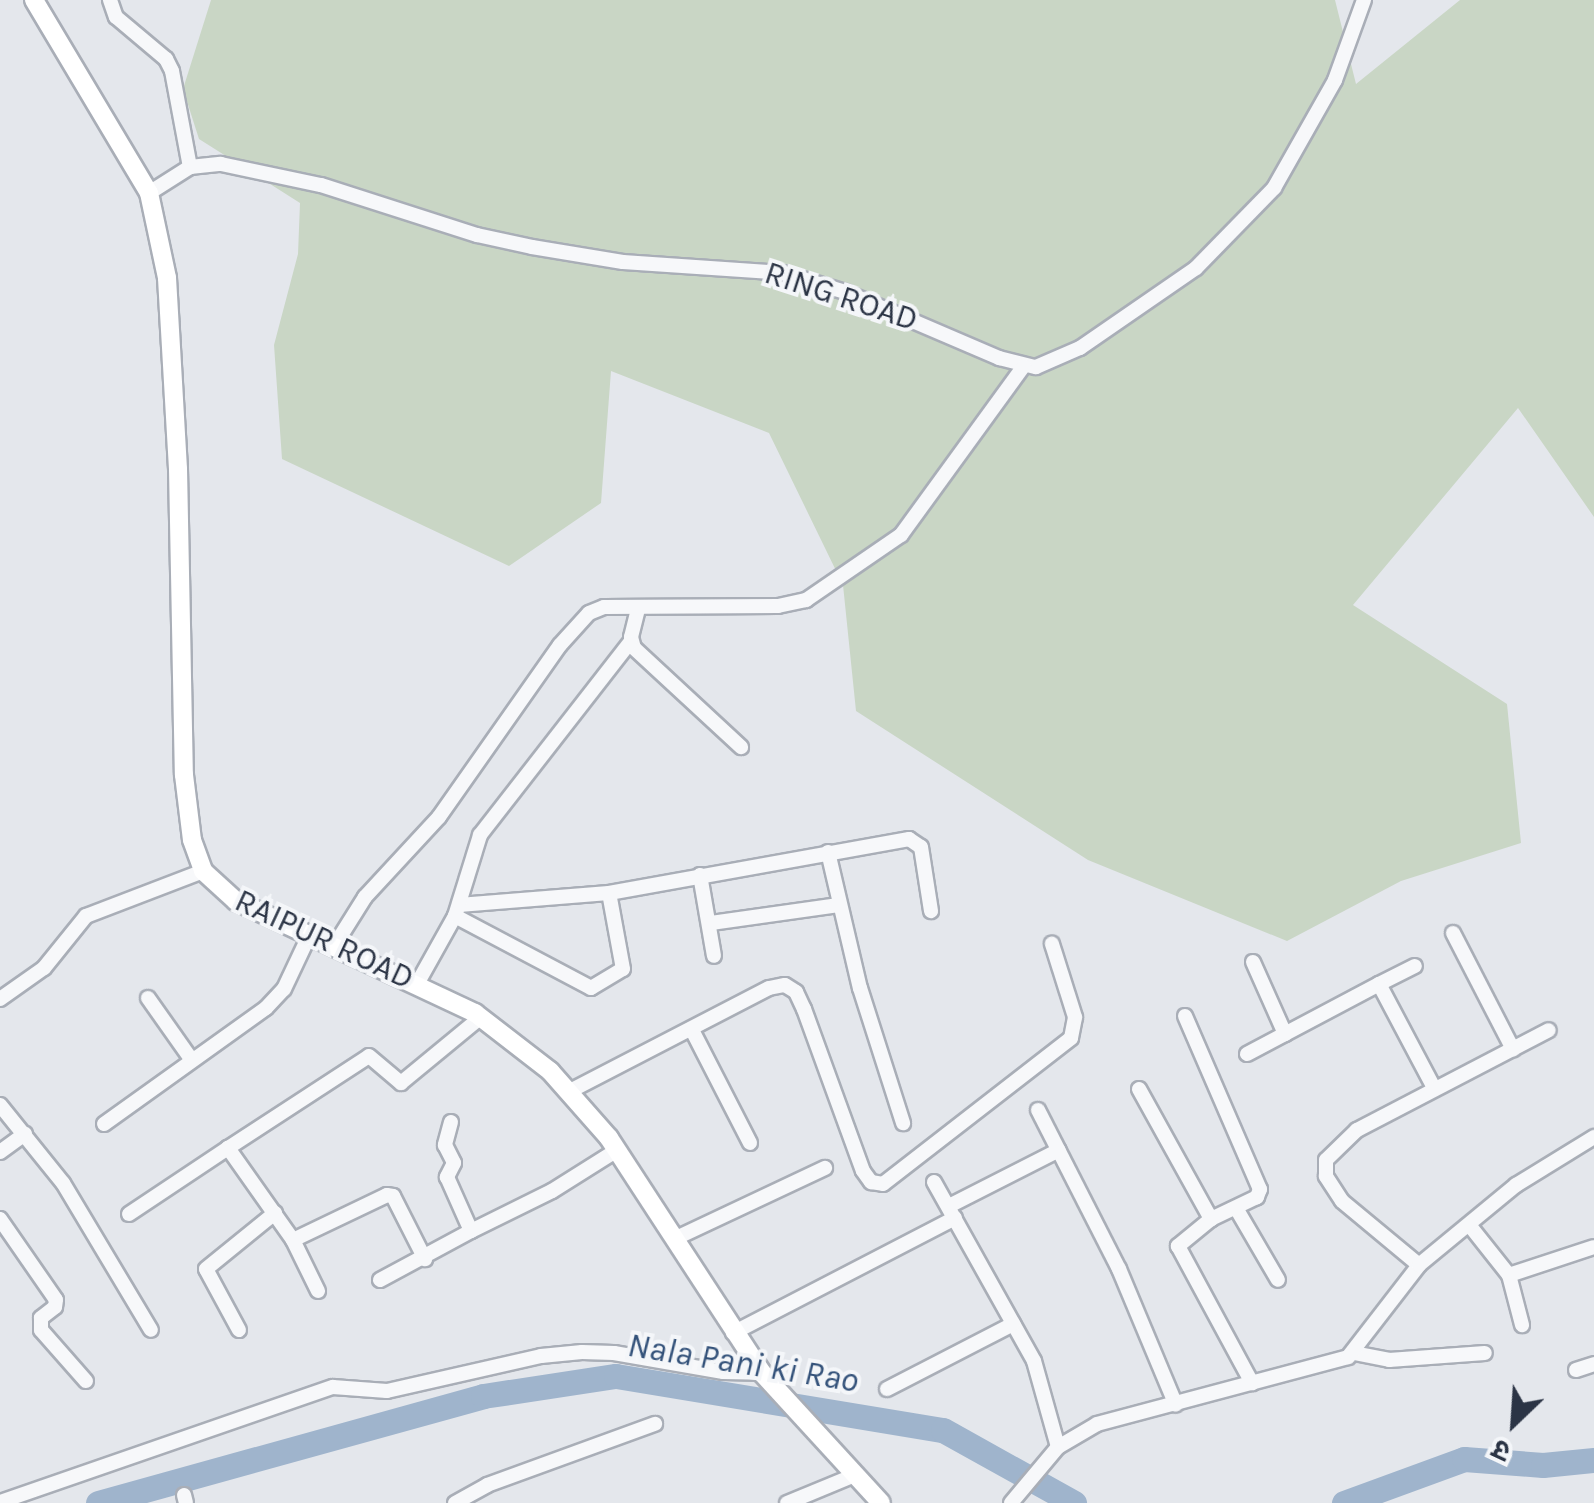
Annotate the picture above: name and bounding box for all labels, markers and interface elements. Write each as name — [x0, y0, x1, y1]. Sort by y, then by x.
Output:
street label: RING ROAD — [760, 254, 922, 340]
street label: RAIPUR ROAD — [229, 882, 419, 998]
water label: Nala Pani ki Rao — [625, 1324, 861, 1402]
north arrow — [1464, 1373, 1564, 1473]
text: उ — [1487, 1432, 1516, 1469]

